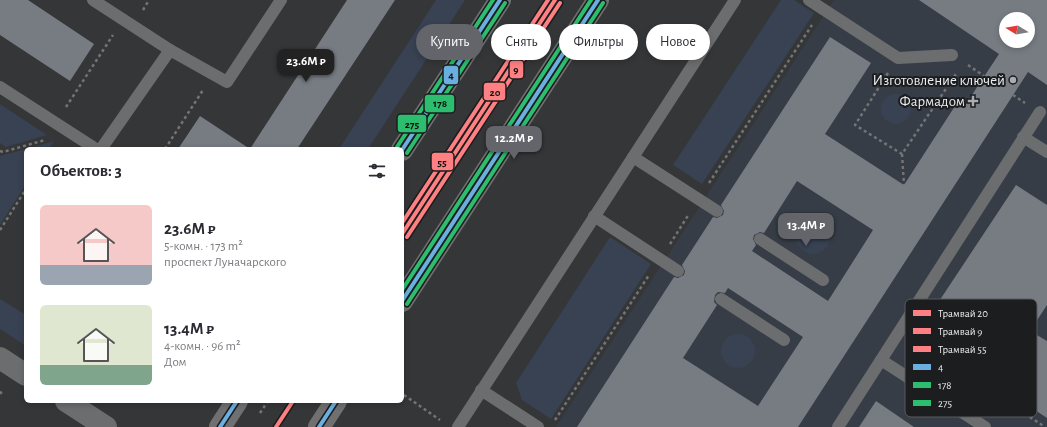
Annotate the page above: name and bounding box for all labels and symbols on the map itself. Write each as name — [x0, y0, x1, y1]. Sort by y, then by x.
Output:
north arrow — [999, 12, 1035, 48]
pin: 23.6M ₽ — [269, 49, 343, 83]
line badge: 9 — [509, 60, 524, 79]
line badge: 4 — [443, 65, 459, 85]
text: 9 — [513, 65, 519, 76]
text: 4 — [448, 70, 454, 81]
place label: Изготовление ключей — [873, 73, 1005, 88]
marker: Изготовление ключей — [1008, 75, 1018, 85]
line badge: 20 — [483, 82, 506, 101]
text: 20 — [490, 87, 501, 98]
line badge: 178 — [424, 94, 455, 113]
place label: Фармадом — [899, 94, 965, 109]
marker: Фармадом — [968, 96, 978, 106]
text: 178 — [433, 98, 447, 109]
line badge: 275 — [397, 114, 427, 133]
text: 275 — [405, 119, 420, 130]
pin: 12.2M ₽ — [477, 126, 551, 160]
line badge: 55 — [431, 152, 454, 171]
text: 55 — [437, 157, 447, 168]
pin: 13.4M ₽ — [769, 213, 843, 247]
legend — [905, 299, 1037, 417]
text: Трамвай 20 — [938, 308, 988, 319]
text: Трамвай 9 — [938, 326, 982, 337]
text: Трамвай 55 — [938, 344, 987, 355]
text: 4 — [938, 362, 943, 373]
text: 178 — [938, 380, 952, 391]
text: 275 — [938, 398, 953, 409]

